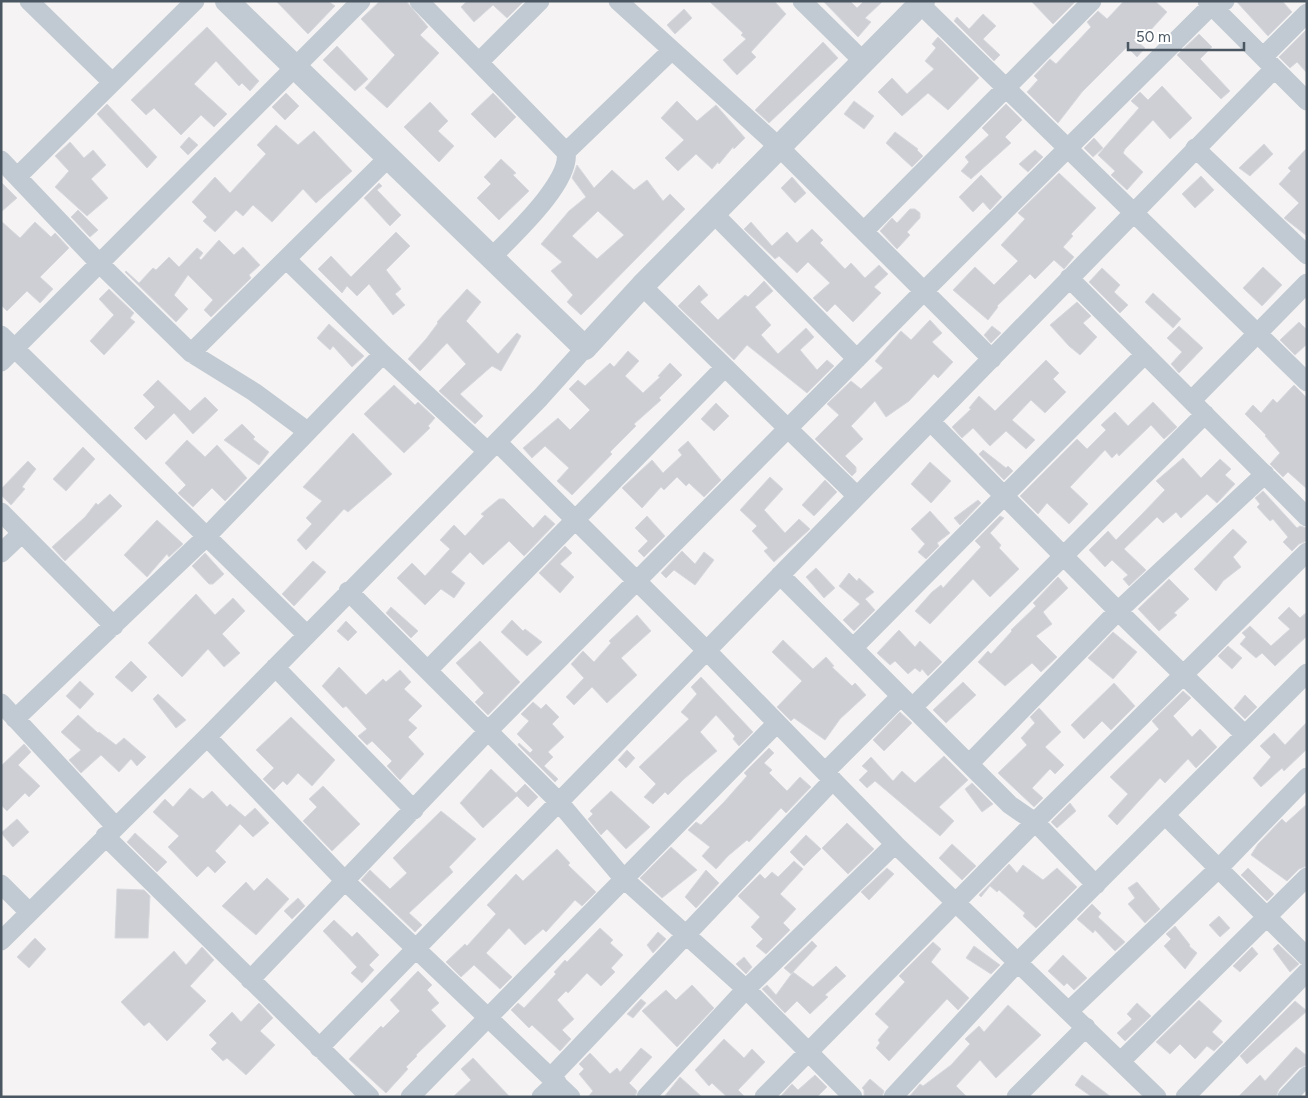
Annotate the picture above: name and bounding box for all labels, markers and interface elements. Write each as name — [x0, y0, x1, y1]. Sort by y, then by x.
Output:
scale bar — [1128, 20, 1244, 52]
text: 50 m — [1136, 28, 1171, 46]

